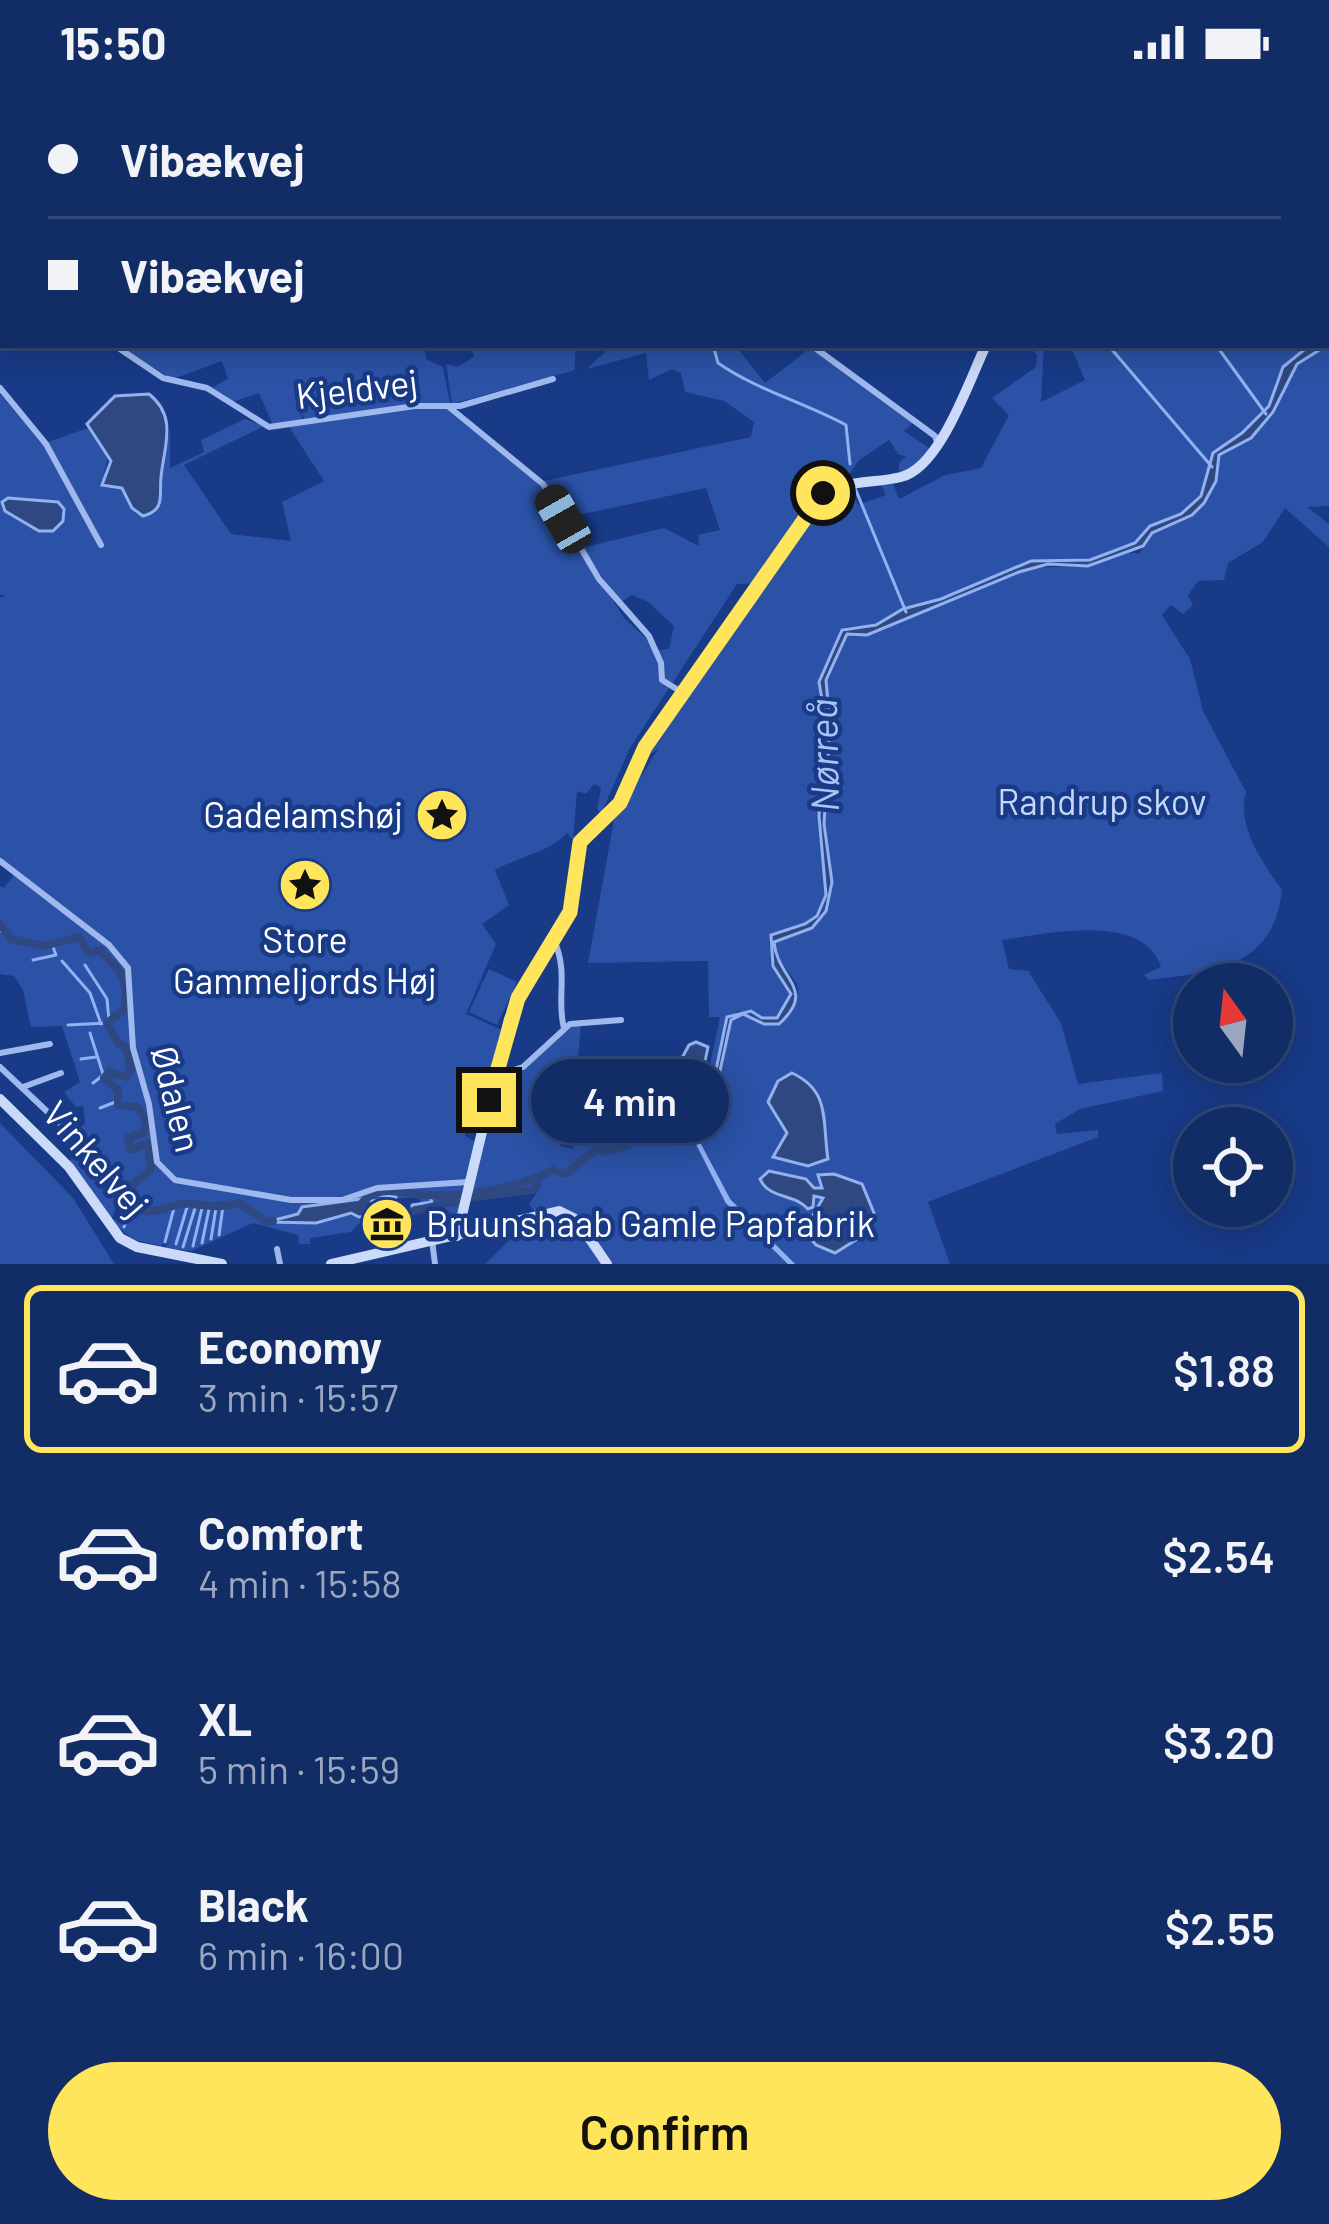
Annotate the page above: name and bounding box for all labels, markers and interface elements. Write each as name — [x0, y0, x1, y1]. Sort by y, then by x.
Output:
text: 15:50 — [60, 15, 166, 69]
text: Vibækvej — [120, 132, 305, 186]
text: Vibækvej — [120, 248, 305, 302]
street label: Kjeldvej — [293, 359, 420, 416]
route start — [796, 466, 850, 520]
car — [529, 479, 597, 559]
water label: Nørreå — [798, 699, 847, 813]
park label: Randrup skov — [997, 779, 1207, 822]
place icon: Gadelamshøj — [414, 787, 470, 843]
place label: Gadelamshøj — [203, 792, 403, 835]
place icon: Store Gammeljords Høj — [277, 857, 333, 913]
place label: Store Gammeljords Høj — [173, 917, 437, 1001]
north arrow — [1173, 963, 1293, 1083]
map controls — [1173, 963, 1293, 1227]
street label: Ødalen — [144, 1041, 211, 1156]
callout: 4 min — [531, 1058, 729, 1142]
route end — [462, 1073, 516, 1127]
text: 4 min — [583, 1077, 677, 1124]
street label: Vinkelvej — [35, 1091, 159, 1225]
button: locate — [1173, 1107, 1293, 1227]
museum icon: Bruunshaab Gamle Papfabrik — [359, 1196, 415, 1252]
place label: Bruunshaab Gamle Papfabrik — [426, 1201, 875, 1244]
icon: car — [54, 1315, 162, 1423]
text: Economy — [198, 1319, 382, 1373]
text: $1.88 — [1173, 1342, 1275, 1396]
text: 3 min · 15:57 — [198, 1373, 398, 1420]
icon: car — [54, 1501, 162, 1609]
text: Comfort — [198, 1505, 364, 1559]
text: $2.54 — [1162, 1528, 1275, 1582]
text: 4 min · 15:58 — [198, 1559, 402, 1606]
icon: car — [54, 1687, 162, 1795]
text: XL — [198, 1691, 252, 1745]
text: $3.20 — [1163, 1714, 1275, 1768]
text: 5 min · 15:59 — [198, 1745, 400, 1792]
icon: car — [54, 1873, 162, 1981]
text: Black — [198, 1877, 309, 1931]
text: $2.55 — [1165, 1900, 1275, 1954]
text: 6 min · 16:00 — [198, 1931, 404, 1978]
button: Confirm — [48, 2062, 1281, 2200]

